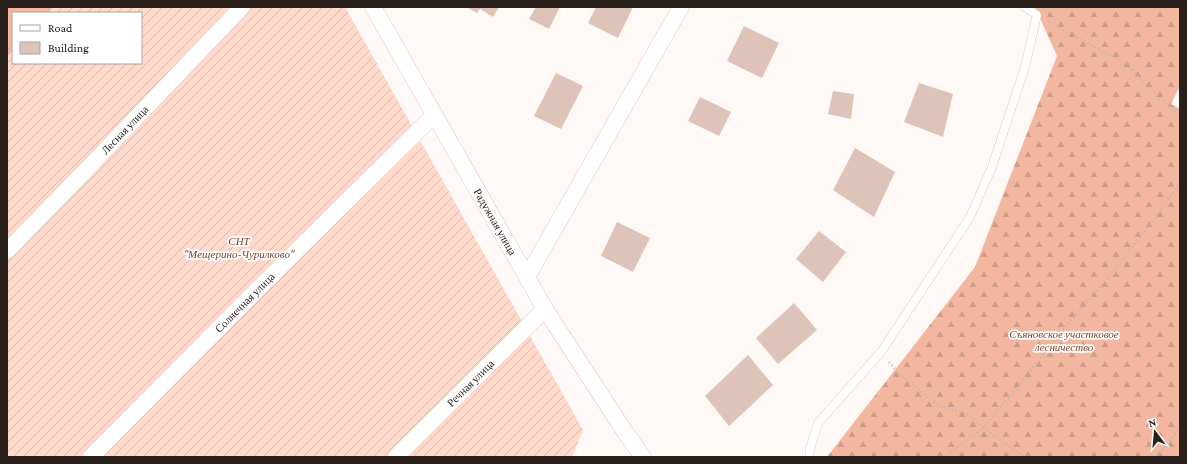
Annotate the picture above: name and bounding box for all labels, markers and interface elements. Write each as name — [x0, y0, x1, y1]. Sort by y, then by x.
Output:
legend — [12, 12, 142, 64]
text: Road — [48, 21, 73, 35]
text: Building — [48, 41, 89, 55]
street label: Лесная улица — [99, 103, 151, 156]
street label: Радужная улица — [472, 186, 519, 257]
park label: СНТ "Мещерино-Чурилково" — [184, 235, 295, 260]
street label: Солнечная улица — [212, 270, 277, 335]
park label: Съяновское участковое лесничество — [1009, 328, 1119, 353]
street label: Речная улица — [445, 357, 497, 409]
north arrow — [1135, 412, 1175, 452]
text: N — [1147, 415, 1158, 429]

